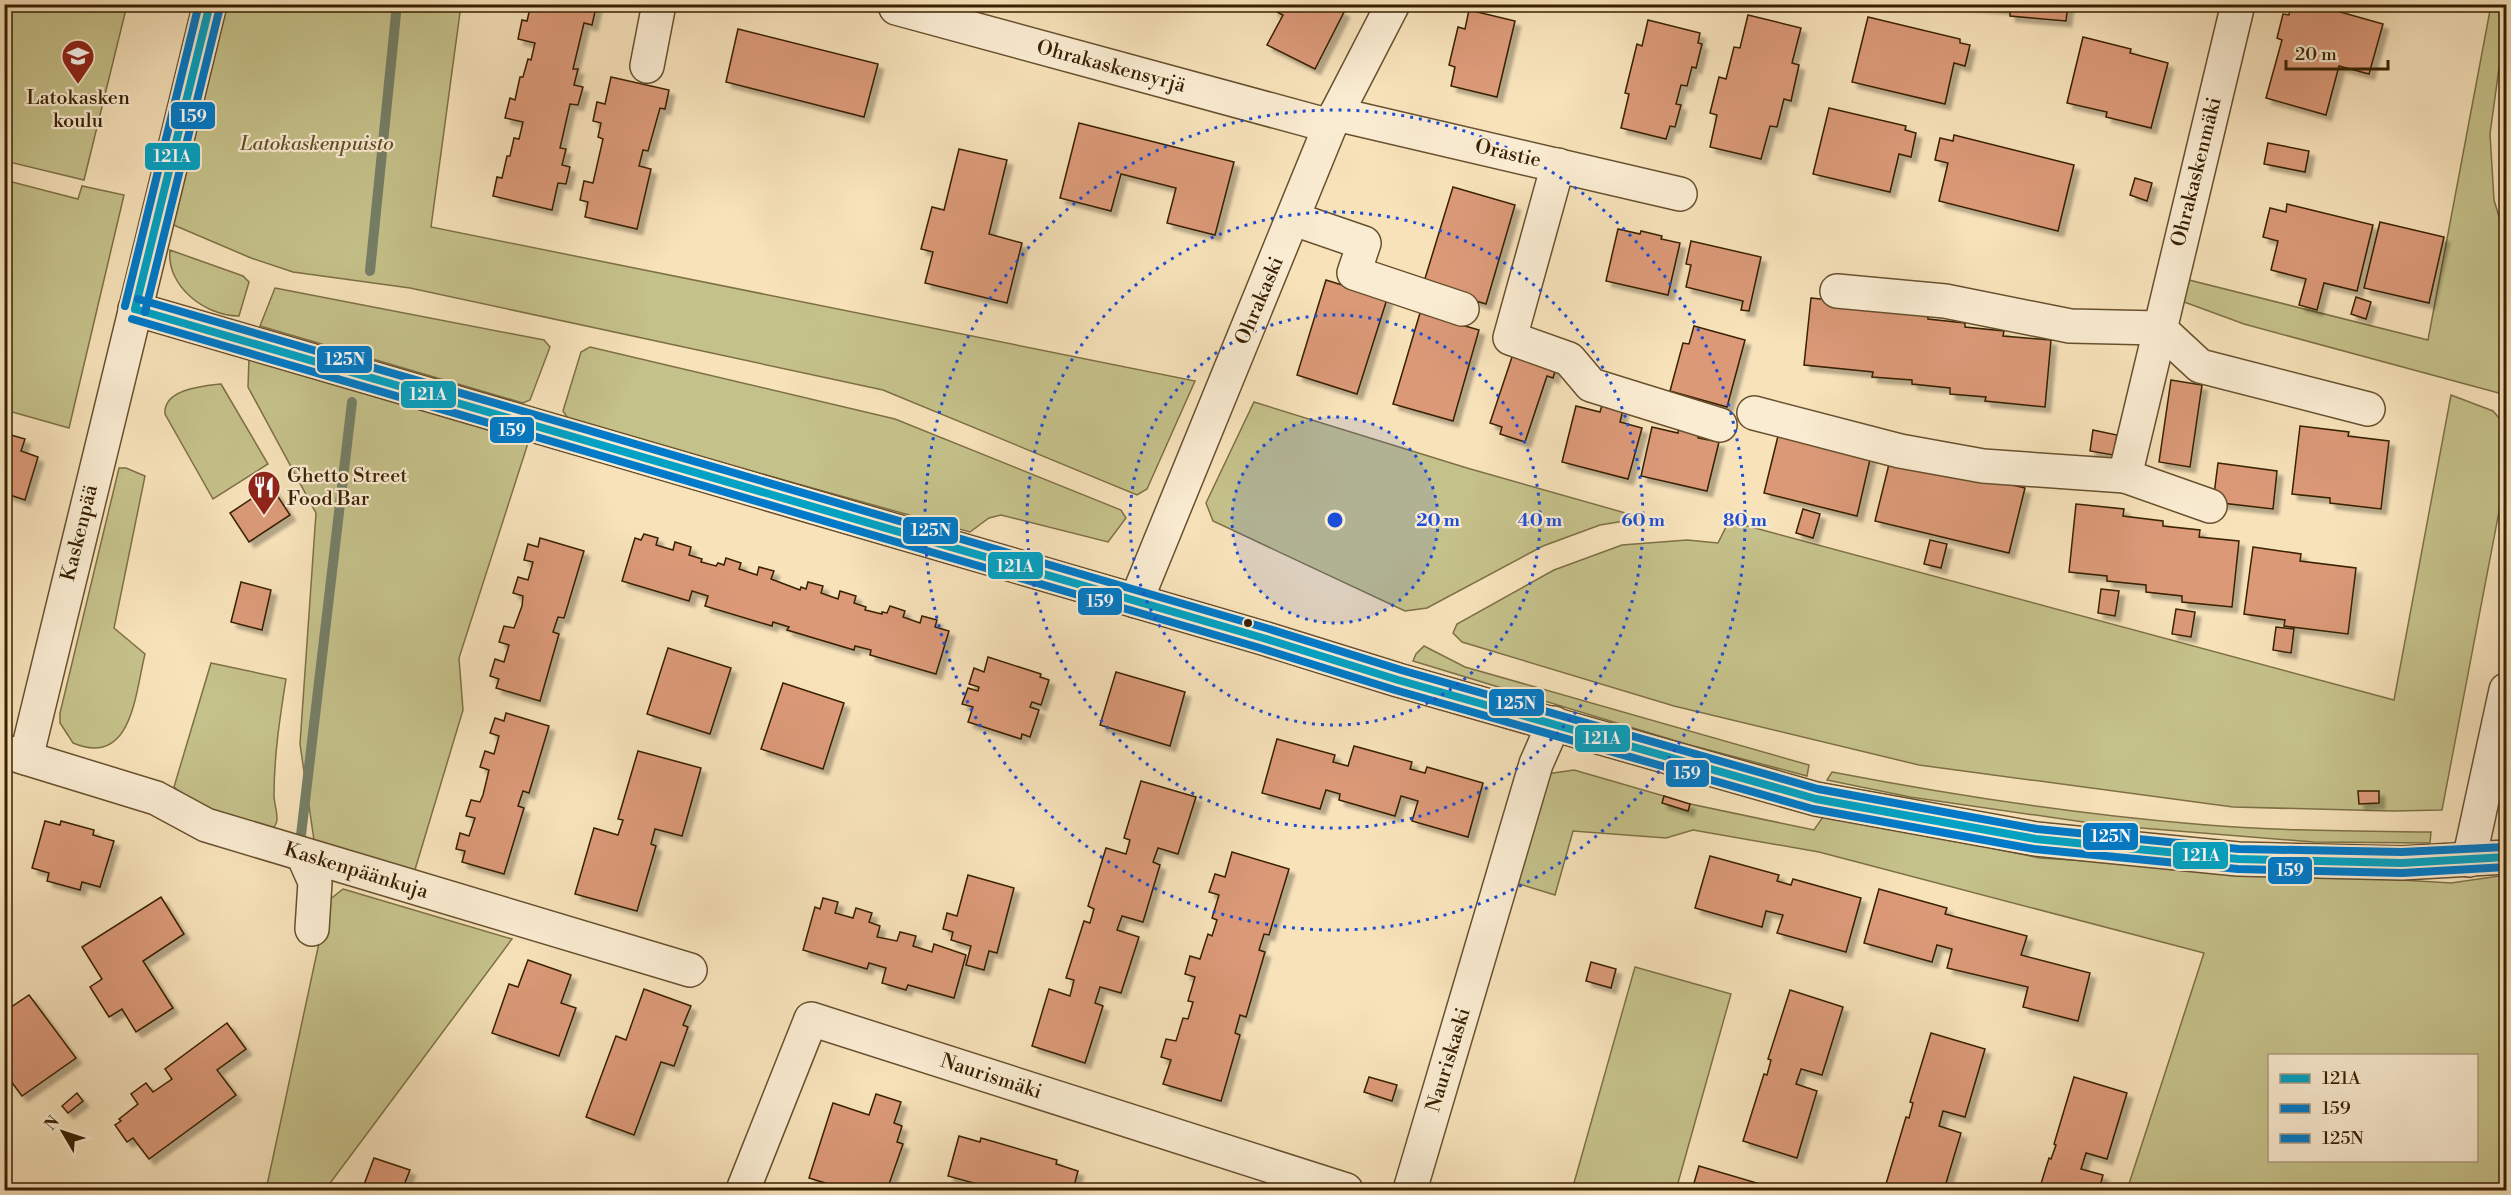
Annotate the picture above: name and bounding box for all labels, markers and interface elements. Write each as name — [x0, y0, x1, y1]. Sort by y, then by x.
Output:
scale bar — [2286, 33, 2388, 71]
street label: Ohrakaskensyrjä — [1034, 35, 1189, 99]
school or university icon: Latokasken koulu — [60, 38, 96, 85]
text: 20 m — [2295, 43, 2337, 66]
place label: Latokasken koulu — [26, 86, 130, 134]
street label: Ohrakaskenmäki — [2166, 94, 2228, 249]
line badge: 159 — [170, 101, 216, 130]
text: 159 — [179, 107, 207, 127]
park label: Latokaskenpuisto — [239, 132, 394, 157]
street label: Orastie — [1473, 134, 1543, 174]
line badge: 121A — [144, 142, 201, 171]
text: 121A — [153, 147, 191, 167]
street label: Ohrakaski — [1230, 253, 1290, 349]
line badge: 125N — [316, 345, 373, 374]
text: 125N — [325, 350, 366, 370]
line badge: 121A — [400, 380, 457, 409]
text: 121A — [409, 385, 447, 405]
line badge: 159 — [489, 416, 535, 444]
text: 159 — [498, 421, 526, 441]
place label: Ghetto Street Food Bar — [287, 464, 407, 512]
restaurant icon: Ghetto Street Food Bar — [246, 469, 282, 516]
street label: Kaskenpää — [56, 481, 104, 584]
text: 20 m — [1416, 509, 1460, 532]
text: 40 m — [1518, 509, 1563, 532]
text: 60 m — [1621, 509, 1665, 532]
text: 80 m — [1723, 509, 1768, 532]
centre of rings — [1325, 510, 1345, 530]
line badge: 125N — [902, 516, 959, 545]
text: 125N — [911, 521, 952, 541]
line badge: 121A — [987, 551, 1044, 580]
text: 121A — [996, 557, 1034, 577]
line badge: 159 — [1077, 587, 1123, 616]
text: 159 — [1086, 592, 1114, 612]
unlabelled marker — [1242, 617, 1254, 629]
line badge: 125N — [1488, 688, 1545, 717]
text: 125N — [1496, 694, 1537, 714]
line badge: 121A — [1574, 724, 1631, 753]
text: 121A — [1583, 729, 1621, 749]
line badge: 159 — [1665, 759, 1710, 788]
text: 159 — [1673, 764, 1701, 784]
line badge: 125N — [2082, 822, 2139, 851]
text: 125N — [2091, 827, 2132, 847]
street label: Kaskenpäänkuja — [281, 837, 432, 905]
line badge: 121A — [2172, 841, 2229, 870]
text: 121A — [2182, 846, 2220, 866]
line badge: 159 — [2267, 856, 2313, 885]
text: 159 — [2276, 861, 2304, 881]
street label: Nauriskaski — [1421, 1005, 1477, 1115]
street label: Naurismäki — [937, 1049, 1045, 1105]
legend — [2268, 1054, 2478, 1162]
text: 121A — [2322, 1067, 2361, 1090]
text: 159 — [2322, 1097, 2351, 1120]
north arrow — [33, 1102, 93, 1162]
text: N — [40, 1112, 64, 1134]
text: 125N — [2322, 1127, 2364, 1150]

